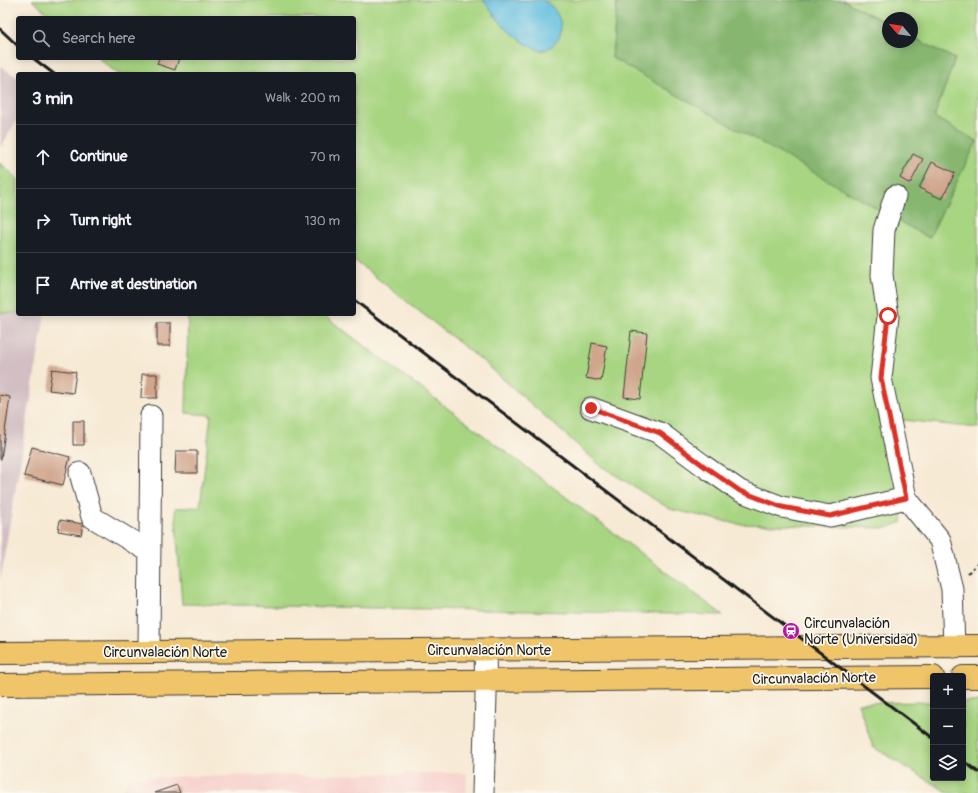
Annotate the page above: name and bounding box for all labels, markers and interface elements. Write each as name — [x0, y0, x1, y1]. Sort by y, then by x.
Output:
north arrow — [882, 12, 918, 48]
search box — [16, 16, 356, 60]
icon: search — [30, 27, 52, 49]
text: Search here — [62, 29, 135, 48]
text: 3 min — [32, 88, 73, 109]
text: Walk · 200 m — [265, 90, 340, 106]
icon: ahead — [32, 146, 54, 168]
text: Continue — [70, 147, 128, 166]
text: 70 m — [310, 149, 340, 165]
icon: right — [32, 210, 54, 232]
text: Turn right — [70, 211, 131, 230]
text: 130 m — [304, 213, 340, 229]
icon: arrive — [32, 274, 54, 296]
text: Arrive at destination — [70, 275, 197, 294]
route start — [879, 307, 897, 325]
route end — [582, 399, 600, 417]
place label: Circunvalación Norte (Universidad) — [804, 615, 918, 648]
station icon: Circunvalación Norte (Universidad) — [781, 621, 801, 641]
street label: Circunvalación Norte — [427, 642, 551, 659]
street label: Circunvalación Norte — [103, 644, 227, 661]
street label: Circunvalación Norte — [752, 669, 876, 688]
map controls — [930, 673, 966, 781]
button: + — [930, 673, 966, 709]
button: − — [930, 709, 966, 745]
button: layers — [930, 745, 966, 781]

